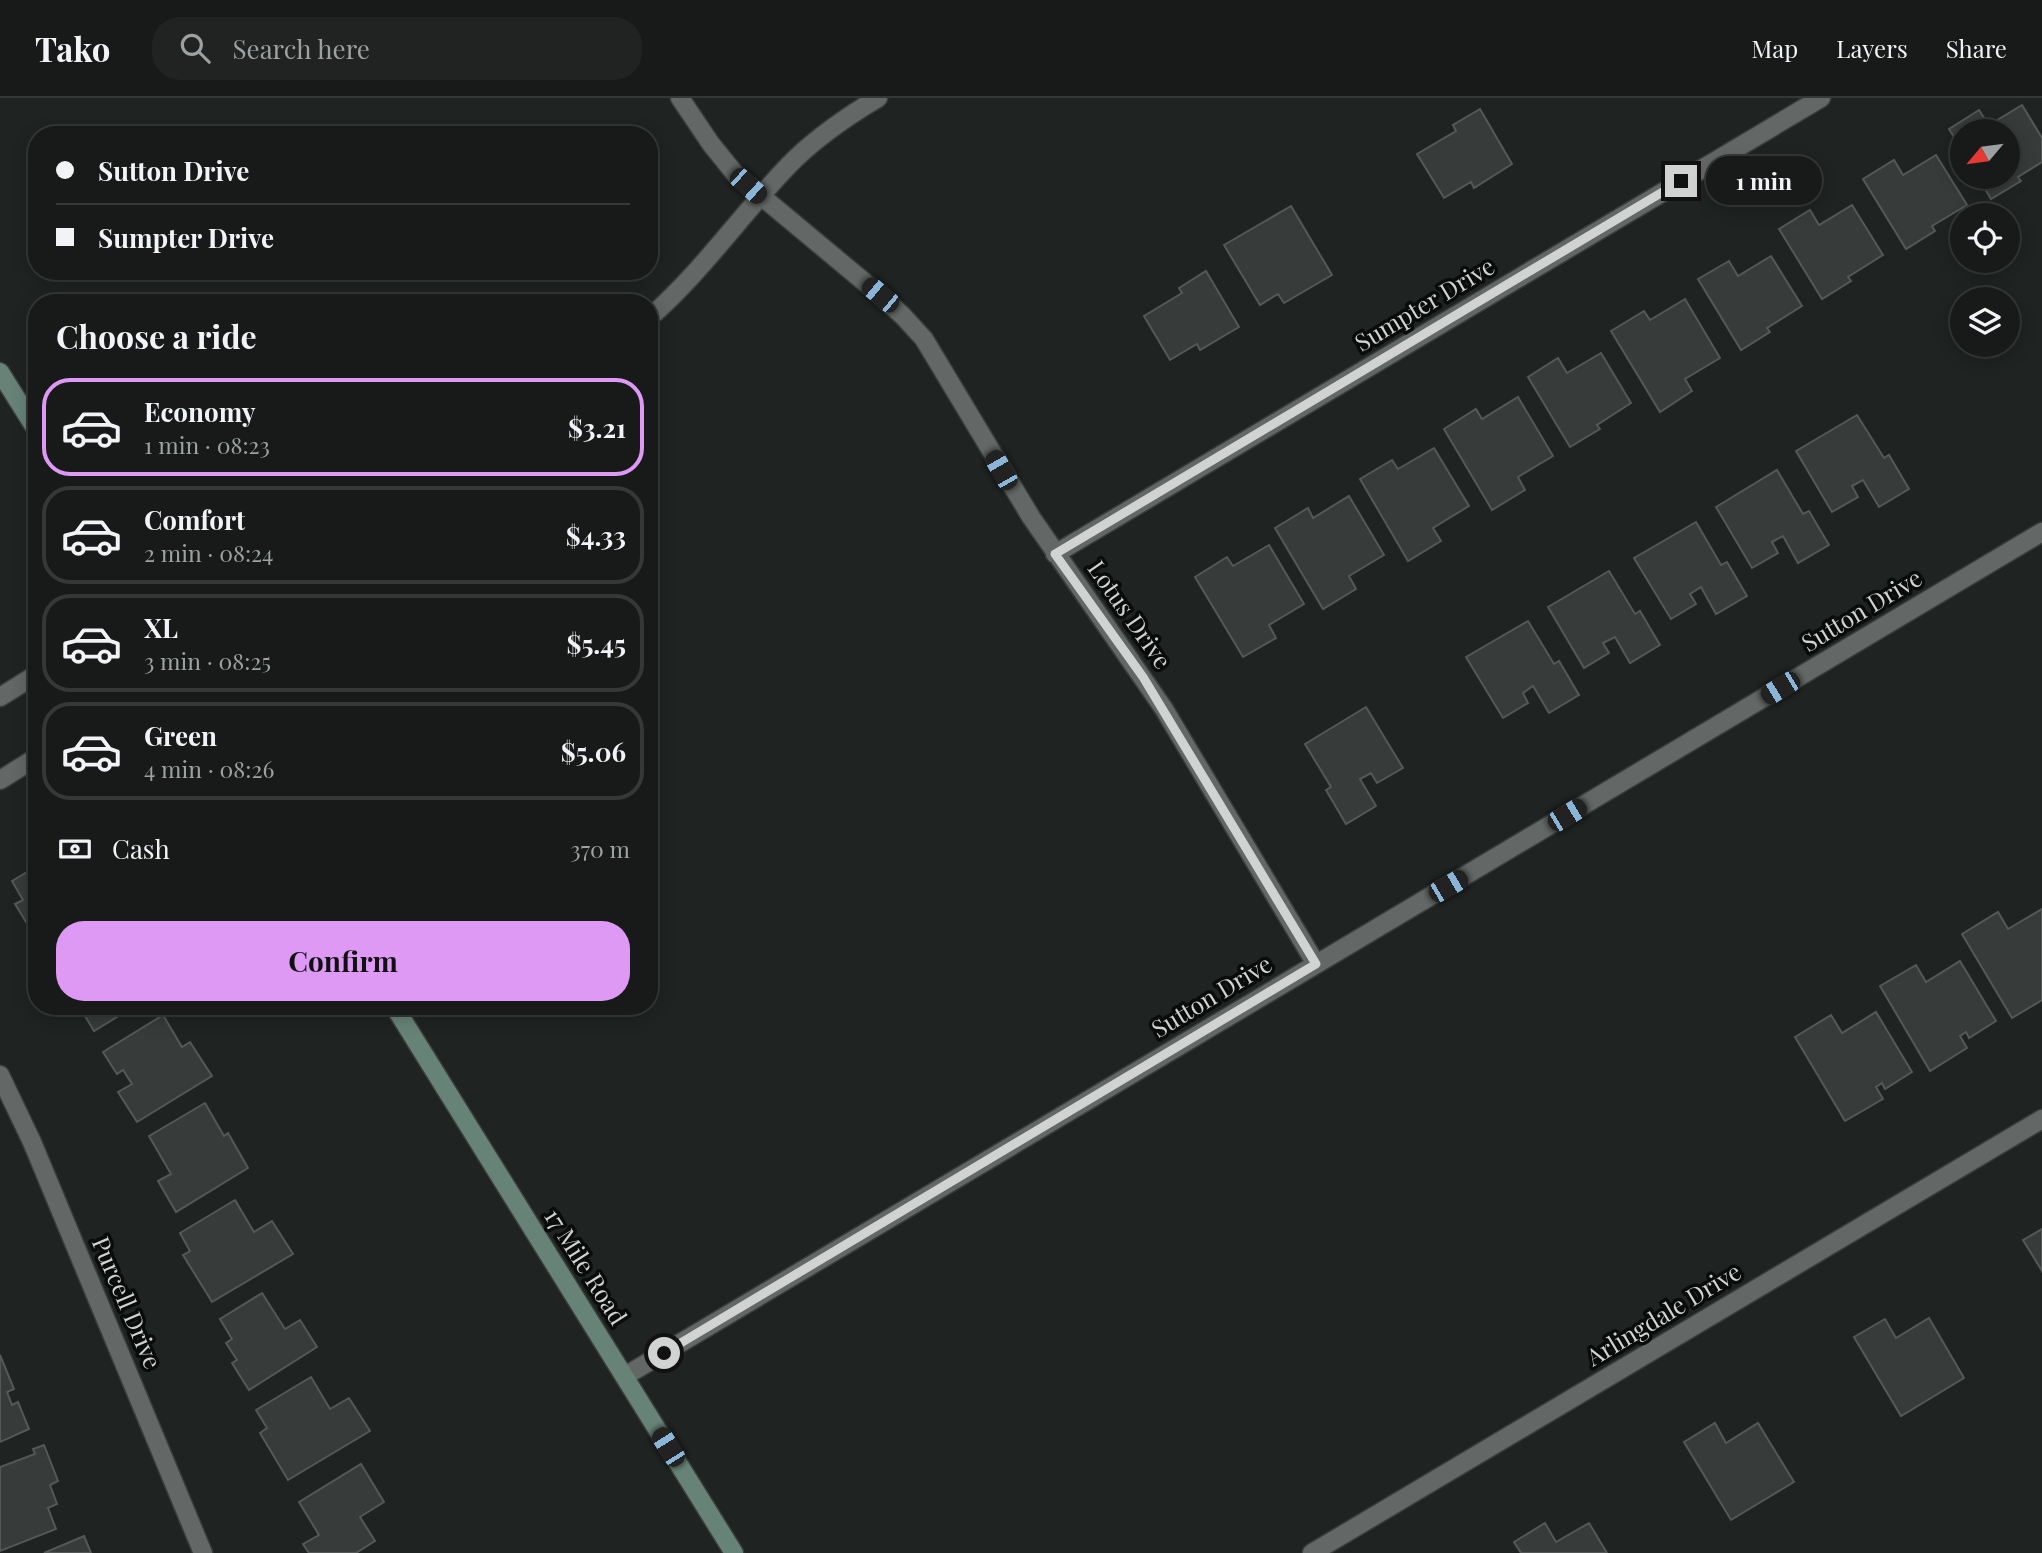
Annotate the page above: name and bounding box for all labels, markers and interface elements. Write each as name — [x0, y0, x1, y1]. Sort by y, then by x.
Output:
search box — [152, 17, 642, 80]
text: Tako — [35, 26, 110, 70]
icon: search — [176, 29, 214, 67]
text: Search here — [232, 31, 370, 66]
text: Map — [1752, 32, 1798, 64]
text: Layers — [1836, 32, 1908, 64]
text: Share — [1946, 32, 2007, 64]
north arrow — [1950, 119, 2020, 189]
map controls — [1950, 119, 2020, 357]
text: Sutton Drive — [98, 153, 249, 188]
callout: 1 min — [1706, 156, 1821, 206]
car — [726, 164, 771, 208]
route end — [1665, 165, 1697, 197]
text: 1 min — [1736, 165, 1792, 196]
button: locate — [1950, 203, 2020, 273]
text: Sumpter Drive — [98, 220, 274, 255]
street label: Sumpter Drive — [1348, 249, 1500, 358]
car — [858, 273, 903, 317]
button: layers — [1950, 287, 2020, 357]
text: Choose a ride — [56, 314, 257, 357]
text: Economy — [144, 394, 255, 429]
icon: car — [60, 396, 123, 459]
text: $3.21 — [568, 410, 626, 445]
text: 1 min · 08:23 — [144, 429, 270, 460]
car — [982, 447, 1021, 493]
text: Comfort — [144, 502, 245, 537]
icon: car — [60, 504, 123, 567]
text: $4.33 — [566, 518, 626, 553]
text: 2 min · 08:24 — [144, 537, 273, 568]
street label: Lotus Drive — [1082, 553, 1180, 674]
street label: Sutton Drive — [1795, 561, 1927, 658]
text: XL — [144, 610, 178, 645]
icon: car — [60, 612, 123, 675]
text: $5.45 — [566, 626, 626, 661]
text: 3 min · 08:25 — [144, 645, 271, 676]
car — [1757, 668, 1804, 708]
text: Green — [144, 718, 217, 753]
icon: car — [60, 720, 123, 783]
text: $5.06 — [561, 734, 626, 769]
text: 4 min · 08:26 — [144, 753, 274, 784]
car — [1544, 795, 1591, 835]
icon: cash — [56, 830, 94, 868]
text: Cash — [112, 831, 170, 866]
text: 370 m — [570, 833, 630, 864]
car — [1425, 866, 1472, 906]
button: Confirm — [56, 921, 630, 1001]
street label: Sutton Drive — [1145, 947, 1277, 1044]
street label: 17 Mile Road — [538, 1202, 635, 1330]
street label: Purcell Drive — [86, 1231, 170, 1373]
street label: Arlingdale Drive — [1579, 1254, 1746, 1373]
route start — [648, 1337, 680, 1369]
car — [648, 1424, 689, 1470]

